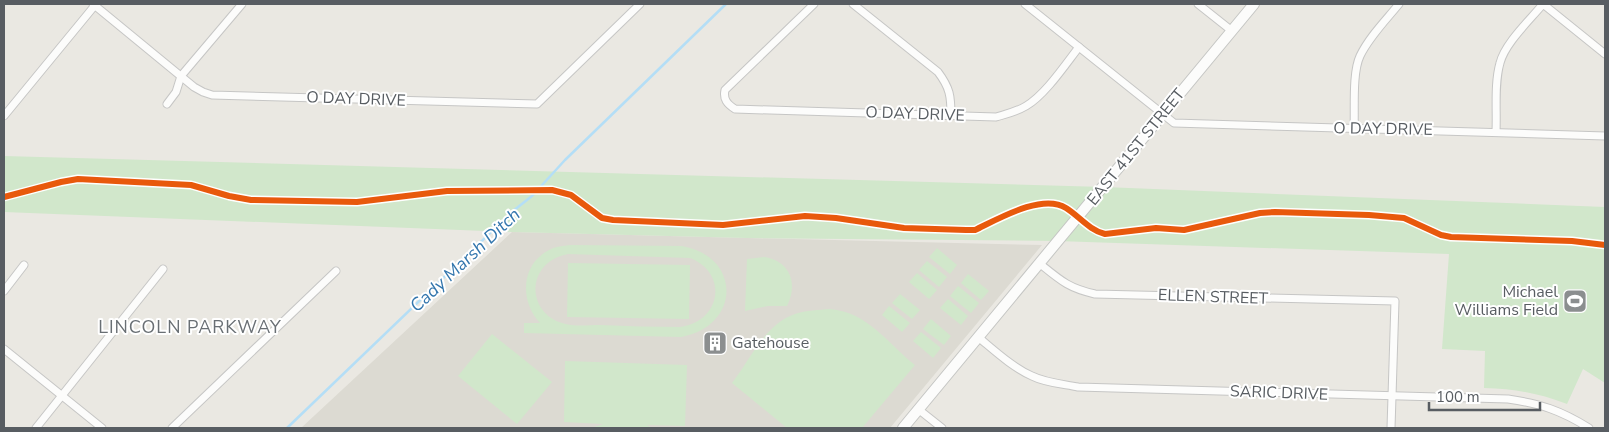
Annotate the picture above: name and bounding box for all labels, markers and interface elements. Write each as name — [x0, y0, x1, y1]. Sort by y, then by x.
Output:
street label: EAST 41ST STREET — [1082, 84, 1190, 210]
street label: O DAY DRIVE — [306, 86, 406, 112]
street label: O DAY DRIVE — [865, 101, 965, 127]
street label: O DAY DRIVE — [1333, 117, 1433, 141]
water label: Cady Marsh Ditch — [405, 203, 525, 317]
place label: Michael Williams Field — [1455, 281, 1558, 321]
street label: ELLEN STREET — [1158, 284, 1269, 310]
sports icon: Michael Williams Field — [1562, 288, 1588, 314]
district label: LINCOLN PARKWAY — [98, 315, 282, 339]
building icon: Gatehouse — [702, 330, 728, 356]
place label: Gatehouse — [732, 332, 809, 354]
street label: SARIC DRIVE — [1230, 380, 1328, 406]
scale bar — [1429, 380, 1540, 412]
text: 100 m — [1436, 387, 1480, 407]

